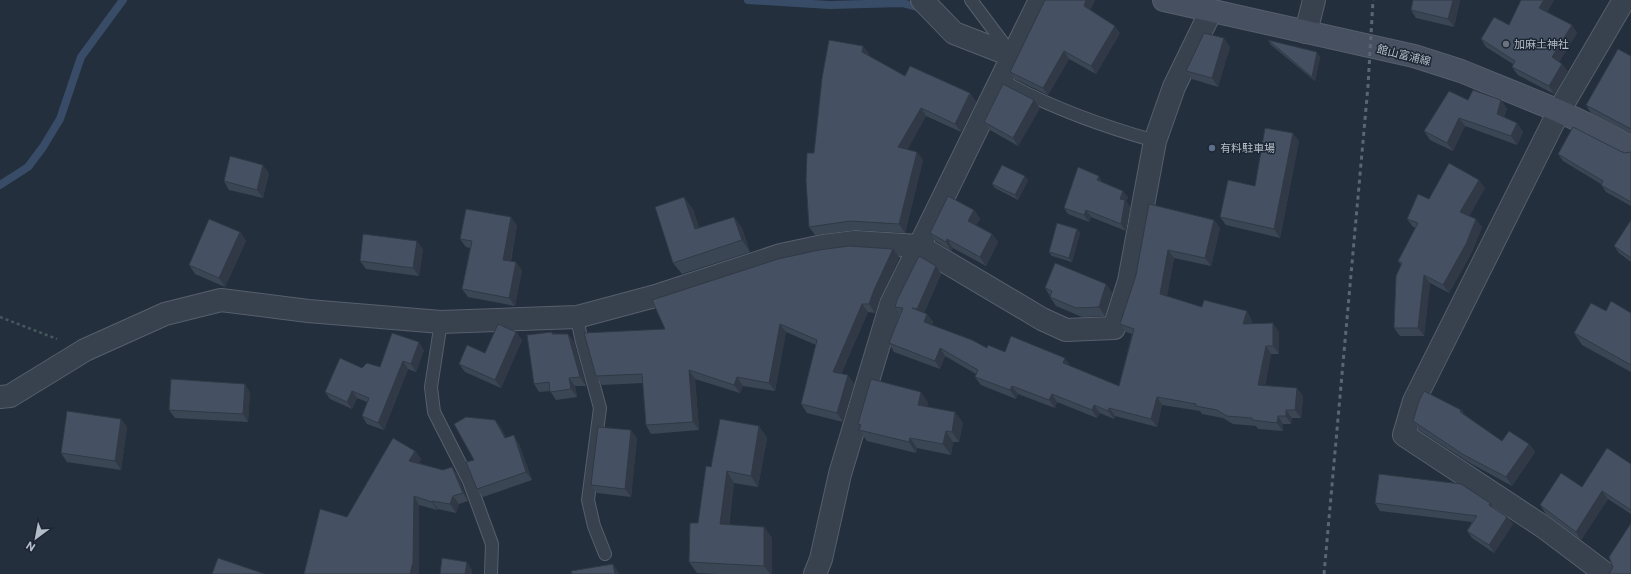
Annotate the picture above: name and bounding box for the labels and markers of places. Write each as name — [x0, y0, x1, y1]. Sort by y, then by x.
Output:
place label: 加麻土神社 — [1514, 37, 1569, 50]
marker: 加麻土神社 — [1501, 39, 1511, 49]
place label: 有料駐車場 — [1220, 141, 1275, 154]
marker: 有料駐車場 — [1207, 143, 1217, 153]

